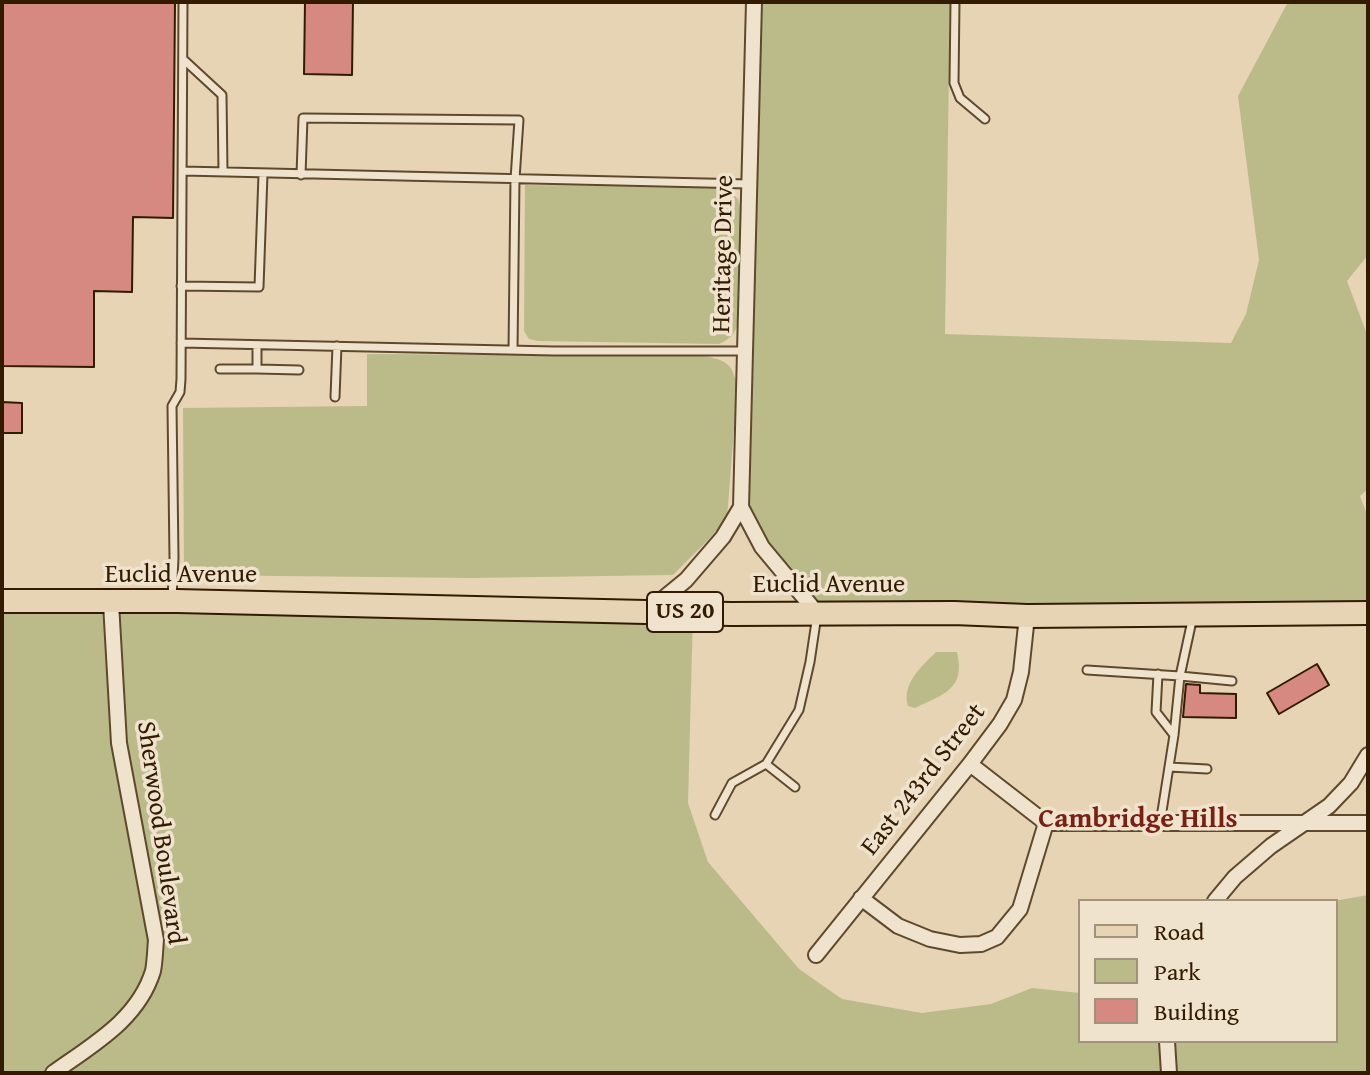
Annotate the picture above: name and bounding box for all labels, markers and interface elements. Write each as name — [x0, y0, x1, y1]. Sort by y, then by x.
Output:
street label: Heritage Drive — [707, 175, 741, 333]
street label: Euclid Avenue — [105, 559, 257, 591]
street label: Euclid Avenue — [753, 569, 905, 601]
road number: US 20 — [647, 592, 723, 632]
street label: East 243rd Street — [855, 698, 993, 862]
street label: Sherwood Boulevard — [129, 719, 191, 947]
district label: Cambridge Hills — [1038, 803, 1238, 837]
legend — [1078, 899, 1338, 1043]
text: Road — [1154, 914, 1204, 949]
text: Park — [1154, 954, 1200, 989]
text: Building — [1154, 994, 1239, 1029]

